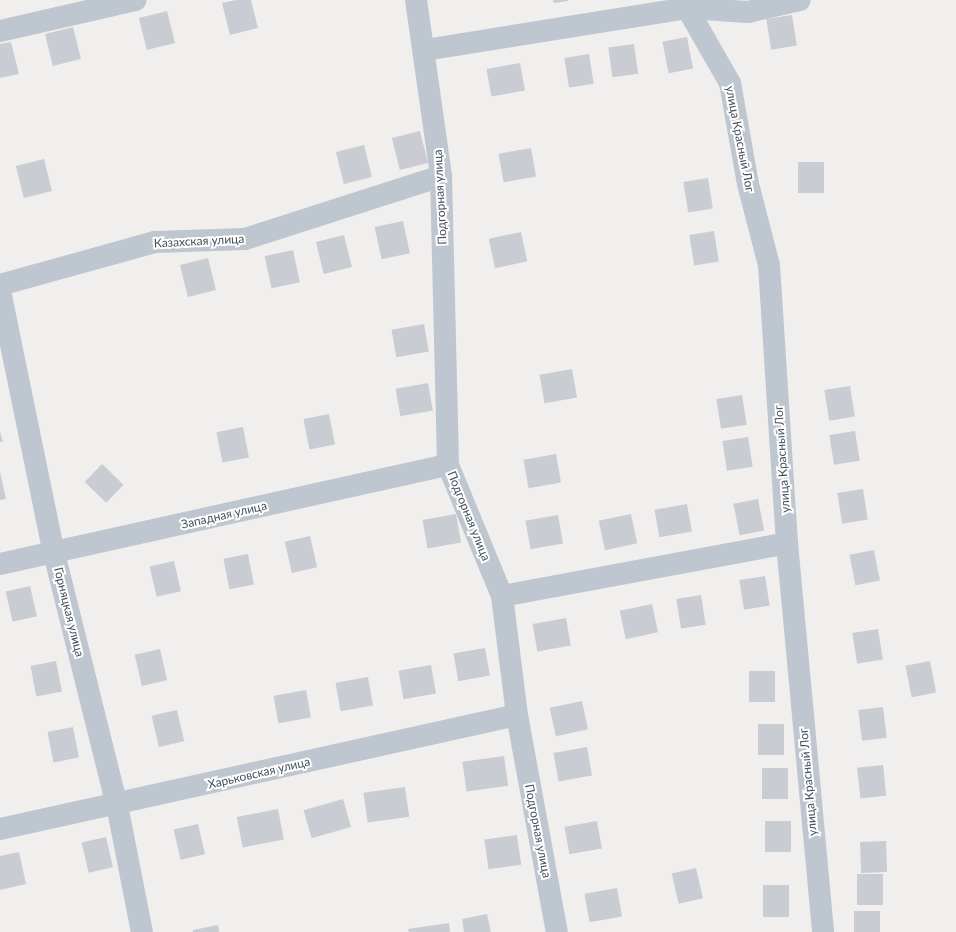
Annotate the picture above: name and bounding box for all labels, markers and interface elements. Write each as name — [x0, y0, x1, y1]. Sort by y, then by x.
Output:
street label: улица Красный Лог — [723, 85, 757, 193]
street label: Подгорная улица — [430, 149, 450, 245]
street label: Казахская улица — [153, 231, 245, 251]
street label: улица Красный Лог — [771, 405, 793, 513]
street label: Подгорная улица — [444, 469, 494, 563]
street label: Западная улица — [180, 498, 268, 532]
street label: Горняцкая улица — [51, 566, 87, 658]
street label: улица Красный Лог — [796, 728, 820, 836]
street label: Харьковская улица — [206, 754, 312, 792]
street label: Подгорная улица — [522, 783, 554, 879]

